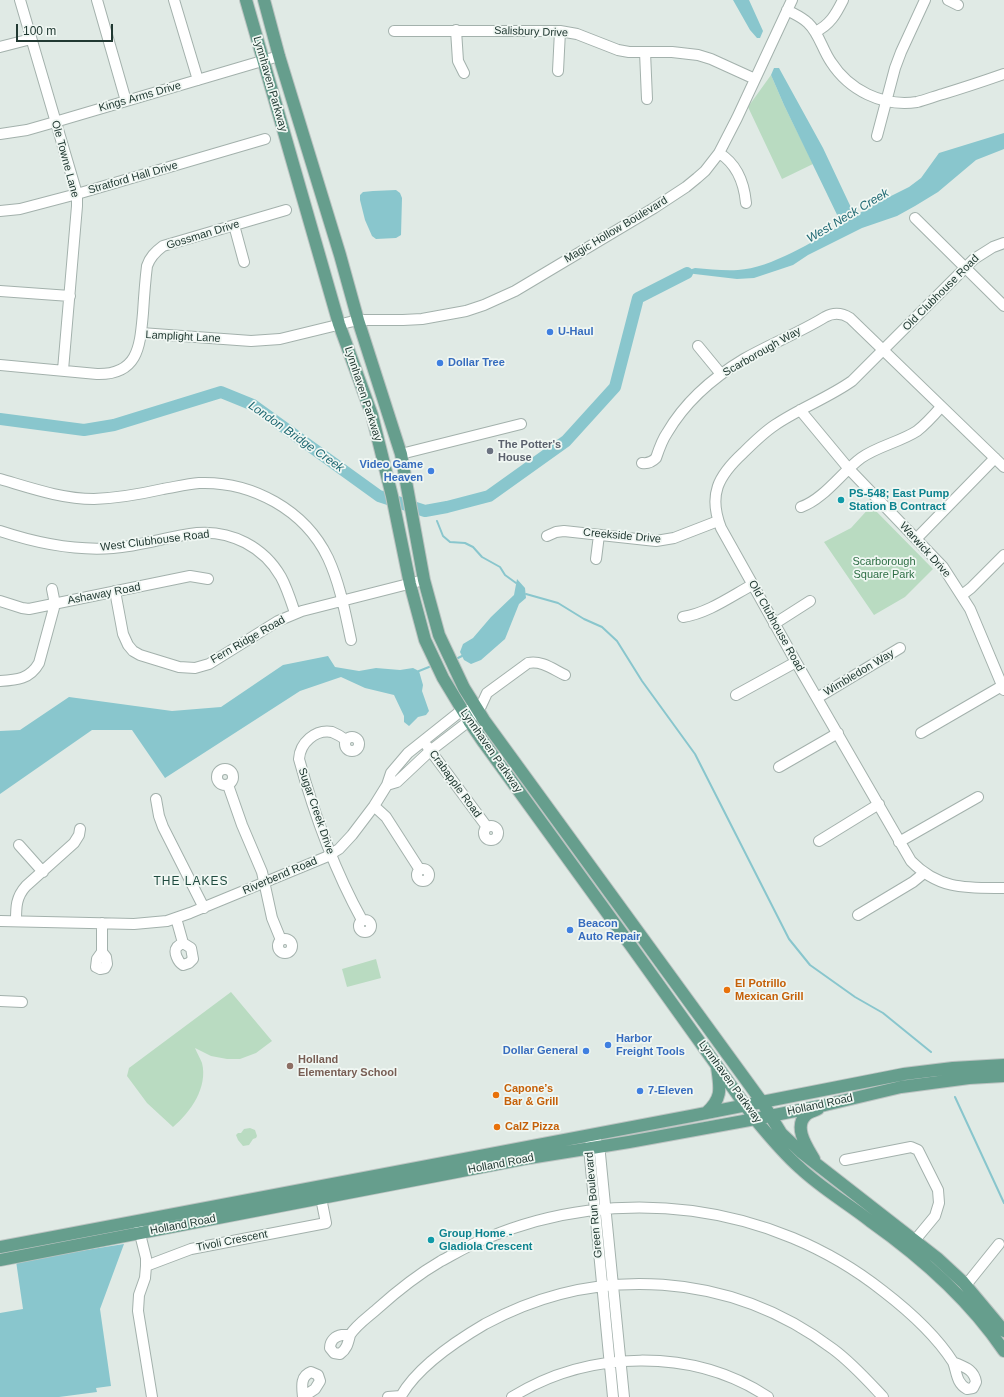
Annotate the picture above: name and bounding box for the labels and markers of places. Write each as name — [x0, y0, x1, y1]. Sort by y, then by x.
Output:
place label: U-Haul — [558, 325, 593, 339]
marker: U-Haul — [545, 327, 555, 337]
place label: Dollar Tree — [448, 356, 505, 370]
marker: Dollar Tree — [435, 358, 445, 368]
place label: The Potter's House — [498, 438, 561, 464]
marker: The Potter's House — [485, 446, 495, 456]
place label: Video Game Heaven — [360, 458, 423, 484]
marker: Video Game Heaven — [426, 466, 436, 476]
place label: PS-548; East Pump Station B Contract — [849, 487, 949, 513]
marker: PS-548; East Pump Station B Contract — [836, 495, 846, 505]
place label: Beacon Auto Repair — [578, 917, 640, 943]
marker: Beacon Auto Repair — [565, 925, 575, 935]
place label: El Potrillo Mexican Grill — [735, 977, 803, 1003]
marker: El Potrillo Mexican Grill — [722, 985, 732, 995]
place label: Harbor Freight Tools — [616, 1032, 685, 1058]
marker: Harbor Freight Tools — [603, 1040, 613, 1050]
place label: Dollar General — [503, 1044, 578, 1058]
marker: Dollar General — [581, 1046, 591, 1056]
place label: Holland Elementary School — [298, 1053, 397, 1079]
marker: Holland Elementary School — [285, 1061, 295, 1071]
place label: Capone’s Bar & Grill — [504, 1082, 558, 1108]
place label: 7-Eleven — [648, 1084, 693, 1098]
marker: 7-Eleven — [635, 1086, 645, 1096]
marker: Capone’s Bar & Grill — [491, 1090, 501, 1100]
place label: CalZ Pizza — [505, 1120, 559, 1134]
marker: CalZ Pizza — [492, 1122, 502, 1132]
place label: Group Home - Gladiola Crescent — [439, 1227, 533, 1253]
marker: Group Home - Gladiola Crescent — [426, 1235, 436, 1245]

